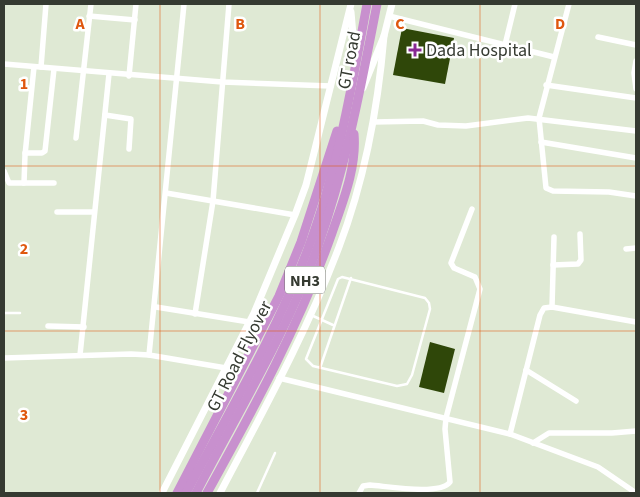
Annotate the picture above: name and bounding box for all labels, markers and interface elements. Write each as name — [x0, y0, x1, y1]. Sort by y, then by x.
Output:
text: A — [74, 13, 85, 35]
text: B — [235, 13, 245, 35]
text: C — [395, 13, 405, 35]
text: D — [555, 13, 565, 35]
street label: GT road — [332, 29, 367, 91]
place label: Dada Hospital — [426, 38, 532, 63]
marker: Dada Hospital — [408, 43, 422, 57]
text: 1 — [20, 73, 28, 95]
text: 2 — [20, 238, 28, 260]
road number: NH3 — [285, 266, 325, 294]
street label: GT Road Flyover — [201, 296, 278, 416]
text: 3 — [20, 404, 28, 426]

